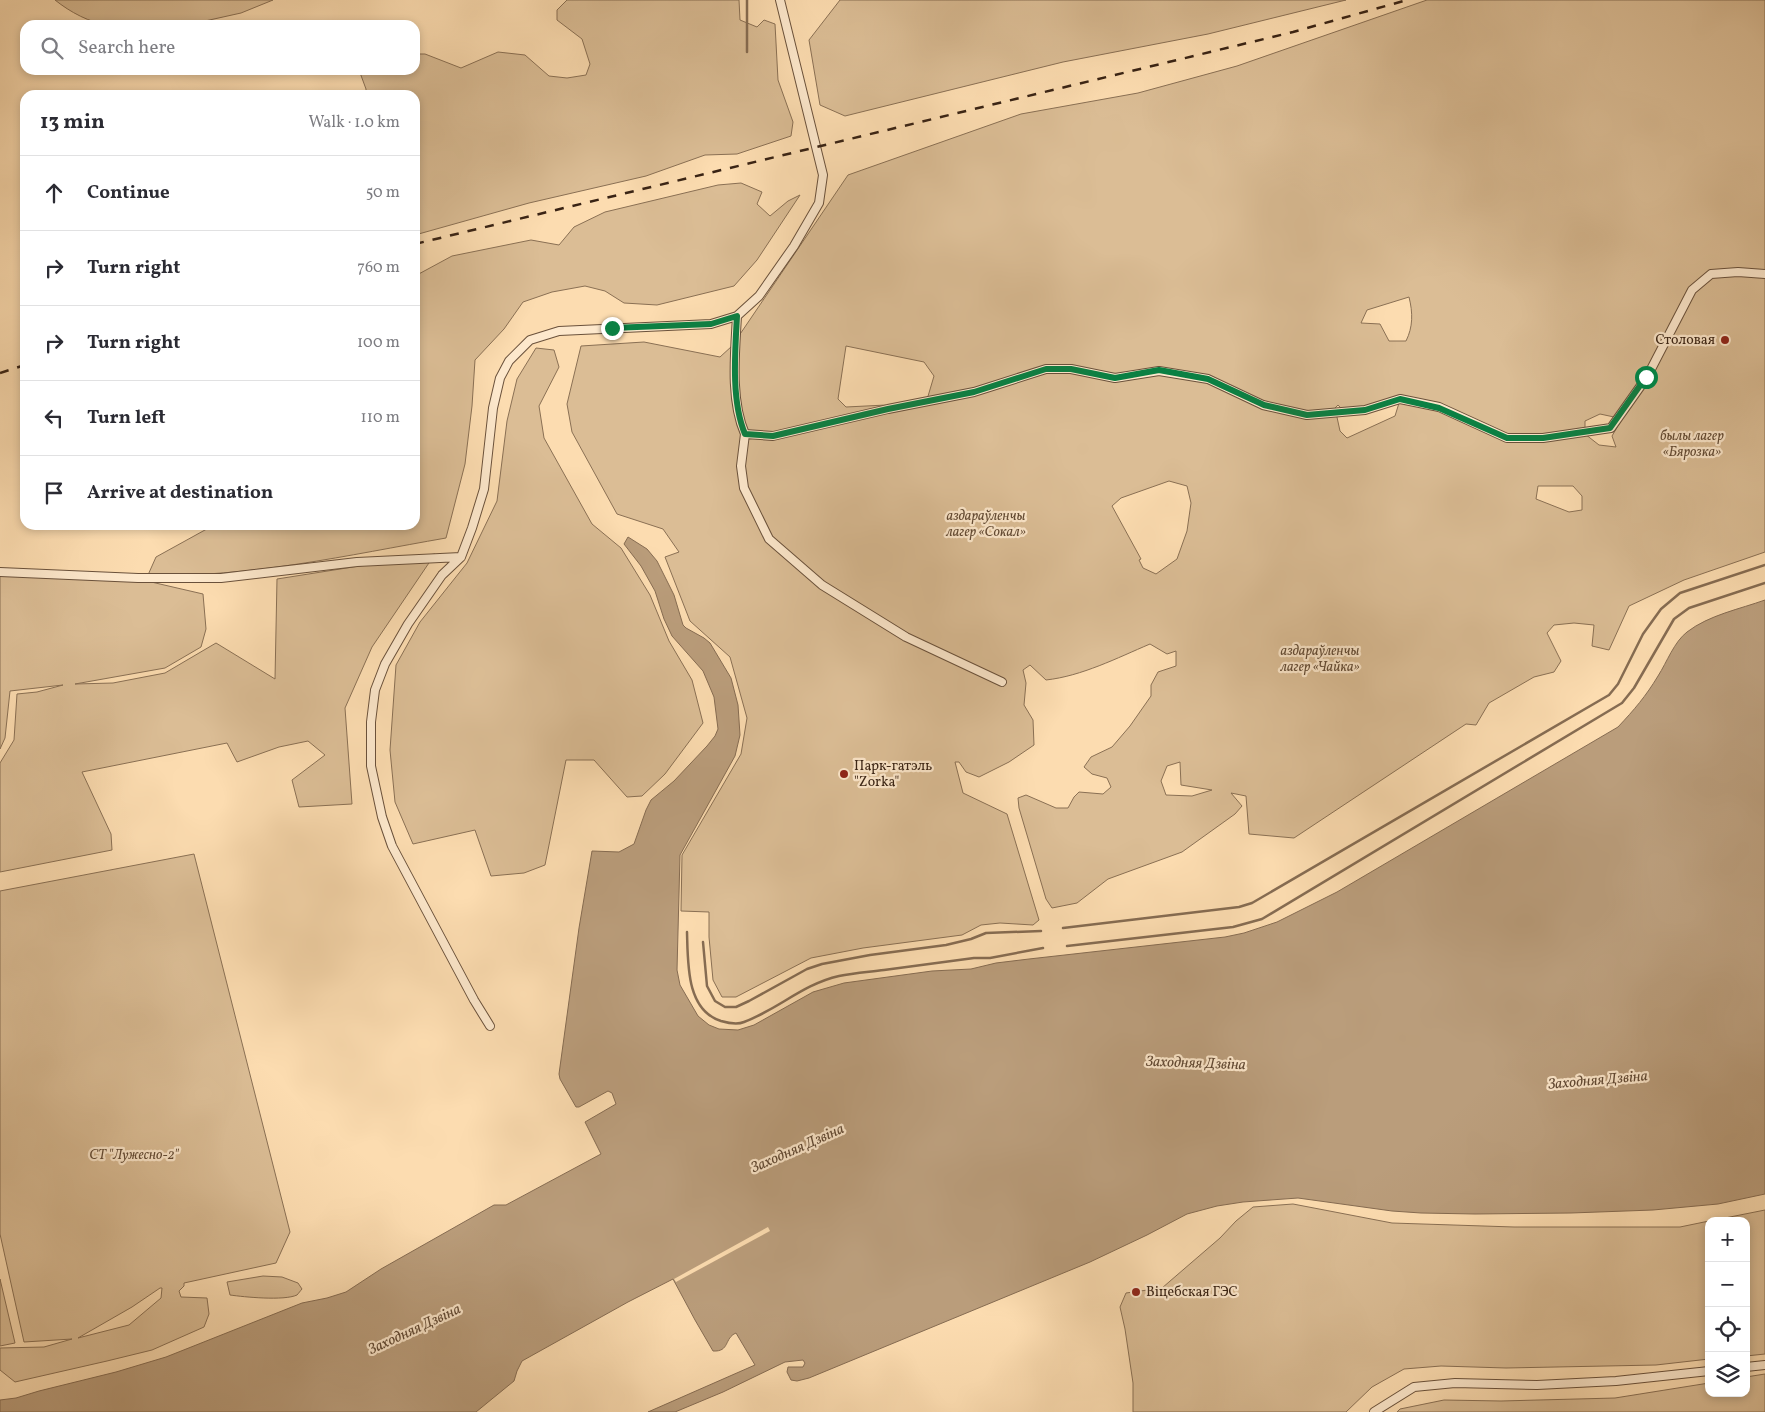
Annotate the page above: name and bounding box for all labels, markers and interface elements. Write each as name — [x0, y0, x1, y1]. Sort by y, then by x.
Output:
search box — [20, 20, 420, 75]
icon: search — [38, 34, 66, 62]
text: Search here — [78, 35, 175, 61]
text: 13 min — [40, 108, 105, 137]
text: Walk · 1.0 km — [308, 112, 400, 134]
icon: ahead — [40, 179, 68, 207]
text: Continue — [87, 180, 170, 206]
text: 50 m — [366, 182, 400, 204]
icon: right — [40, 254, 68, 282]
text: Turn right — [87, 255, 180, 281]
text: 760 m — [357, 257, 400, 279]
route end — [601, 317, 624, 340]
icon: right — [40, 329, 68, 357]
text: Turn right — [87, 330, 180, 356]
place label: Столовая — [1655, 331, 1715, 350]
text: 100 m — [357, 332, 400, 354]
marker: Столовая — [1719, 334, 1731, 346]
route start — [1635, 366, 1658, 389]
icon: left — [40, 404, 68, 432]
text: Turn left — [87, 405, 166, 431]
text: 110 m — [361, 407, 400, 429]
park label: былы лагер «Бярозка» — [1660, 427, 1724, 462]
icon: arrive — [40, 479, 68, 507]
text: Arrive at destination — [87, 480, 273, 506]
park label: аздараўленчы лагер «Сокал» — [945, 507, 1026, 542]
park label: аздараўленчы лагер «Чайка» — [1279, 642, 1360, 677]
place label: Парк-гатэль "Zorka" — [854, 757, 932, 792]
marker: Парк-гатэль "Zorka" — [838, 768, 850, 780]
water label: Заходняя Дзвіна — [1145, 1052, 1246, 1076]
water label: Заходняя Дзвіна — [1546, 1066, 1649, 1096]
water label: Заходняя Дзвіна — [747, 1119, 848, 1179]
park label: СТ "Лужесно-2" — [89, 1146, 180, 1165]
map controls — [1705, 1217, 1750, 1397]
button: + — [1705, 1217, 1750, 1262]
button: − — [1705, 1262, 1750, 1307]
place label: Віцебская ГЭС — [1146, 1283, 1238, 1302]
marker: Віцебская ГЭС — [1130, 1286, 1142, 1298]
water label: Заходняя Дзвіна — [364, 1299, 465, 1361]
button: locate — [1705, 1307, 1750, 1352]
button: layers — [1705, 1352, 1750, 1397]

